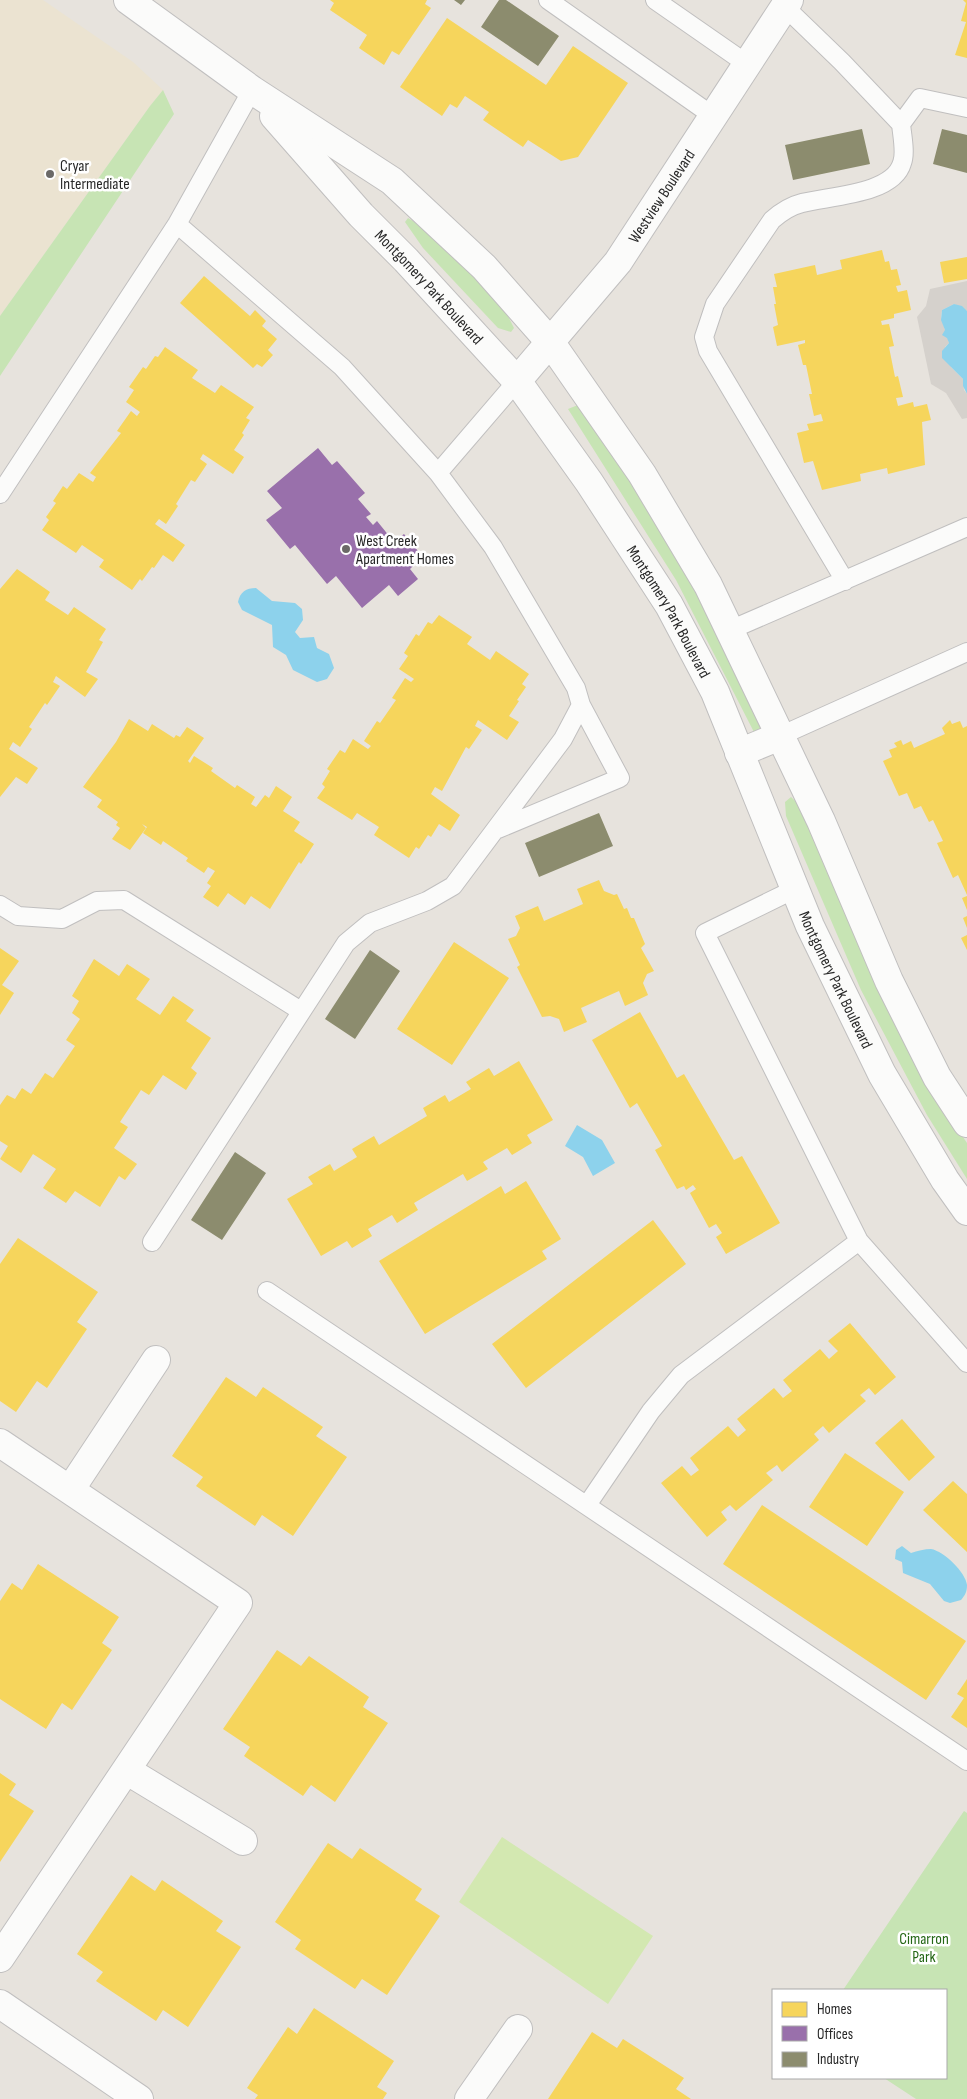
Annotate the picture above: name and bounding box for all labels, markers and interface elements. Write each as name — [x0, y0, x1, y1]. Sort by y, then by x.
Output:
street label: Westview Boulevard — [625, 147, 700, 247]
place label: Cryar Intermediate — [60, 157, 130, 194]
marker: Cryar Intermediate — [44, 168, 56, 180]
street label: Montgomery Park Boulevard — [370, 226, 487, 349]
place label: West Creek Apartment Homes — [355, 532, 454, 569]
street label: Montgomery Park Boulevard — [622, 542, 714, 681]
marker: West Creek Apartment Homes — [340, 543, 352, 555]
street label: Montgomery Park Boulevard — [794, 909, 876, 1052]
park label: Cimarron Park — [899, 1930, 949, 1967]
legend — [772, 1989, 947, 2079]
text: Homes — [817, 2000, 852, 2019]
text: Offices — [817, 2025, 853, 2044]
text: Industry — [817, 2050, 859, 2069]

